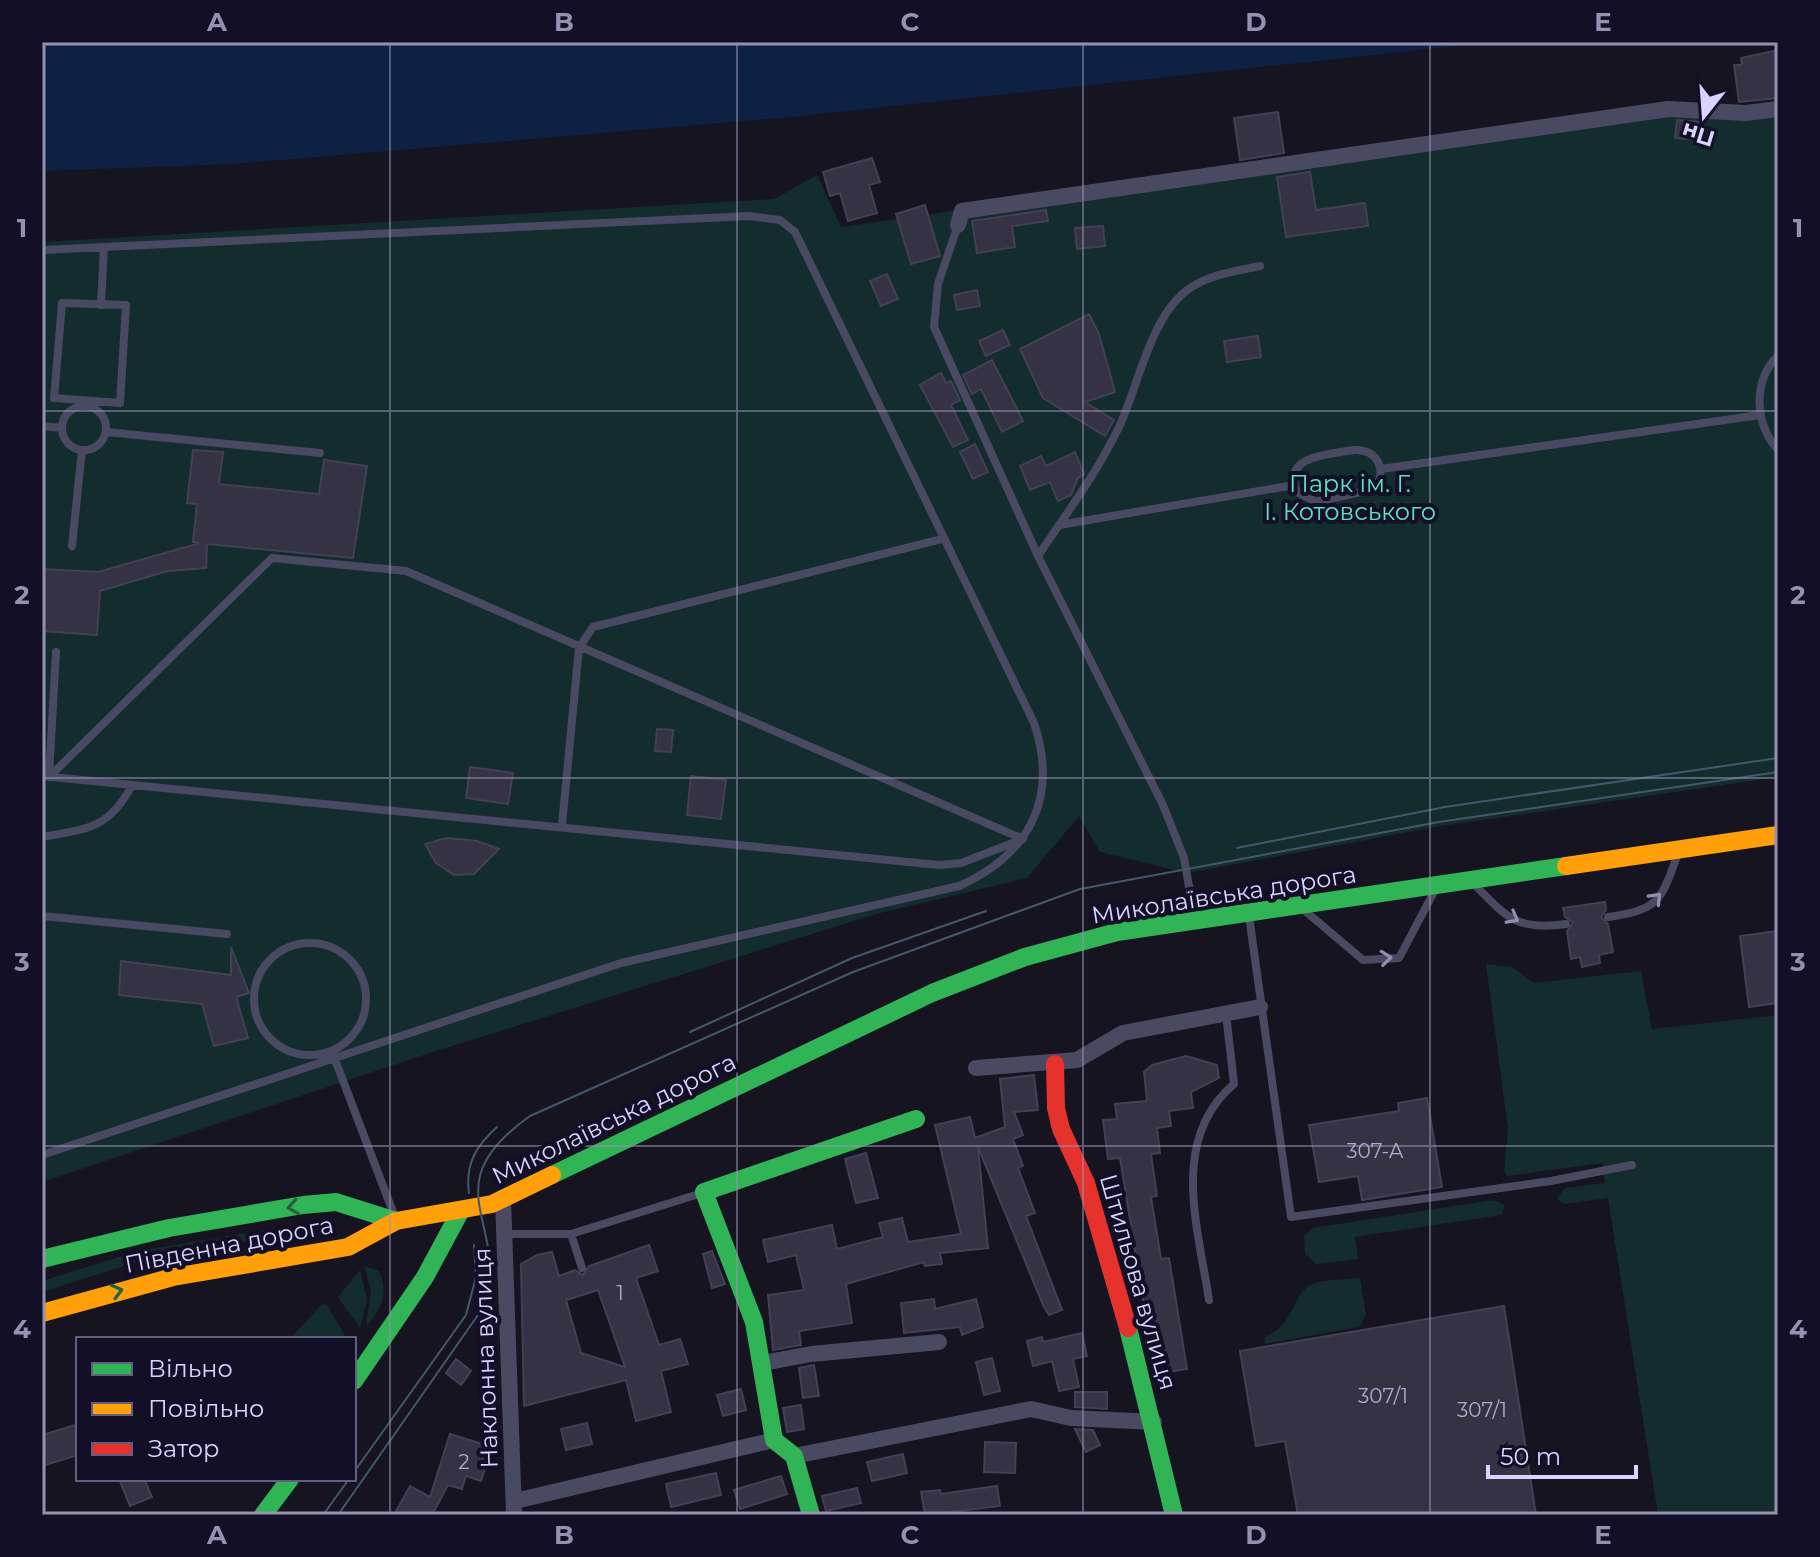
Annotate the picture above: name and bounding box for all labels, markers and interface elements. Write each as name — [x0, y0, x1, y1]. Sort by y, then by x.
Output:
text: A — [206, 6, 228, 38]
text: B — [554, 6, 574, 38]
text: C — [901, 6, 920, 38]
text: D — [1245, 6, 1267, 38]
text: E — [1594, 6, 1612, 38]
north arrow — [1664, 76, 1744, 156]
text: Пн — [1679, 117, 1718, 152]
text: 1 — [17, 212, 27, 244]
text: 1 — [1793, 212, 1803, 244]
park label: Парк ім. Г. І. Котовського — [1264, 469, 1436, 526]
text: 2 — [14, 579, 30, 611]
text: 2 — [1790, 579, 1806, 611]
street label: Миколаївська дорога — [1090, 859, 1358, 930]
one-way arrow — [1647, 893, 1661, 907]
one-way arrow — [1504, 908, 1519, 924]
text: 3 — [13, 946, 30, 978]
text: 3 — [1789, 946, 1806, 978]
one-way arrow — [1380, 950, 1393, 967]
street label: Миколаївська дорога — [487, 1047, 740, 1190]
house number: 307-А — [1346, 1139, 1404, 1163]
street label: Штильова вулиця — [1094, 1171, 1183, 1393]
one-way arrow — [286, 1198, 300, 1215]
street label: Південна дорога — [122, 1210, 336, 1279]
street label: Наклонна вулиця — [467, 1247, 504, 1469]
house number: 1 — [616, 1281, 624, 1305]
one-way arrow — [109, 1284, 123, 1301]
text: 4 — [13, 1313, 31, 1345]
text: 4 — [1789, 1313, 1807, 1345]
legend — [76, 1337, 356, 1481]
text: Вільно — [148, 1354, 233, 1383]
house number: 307/1 — [1358, 1384, 1408, 1408]
text: Повільно — [148, 1394, 264, 1423]
house number: 307/1 — [1457, 1398, 1507, 1422]
scale bar — [1488, 1429, 1636, 1479]
text: Затор — [148, 1434, 219, 1463]
text: 50 m — [1500, 1442, 1561, 1471]
house number: 2 — [458, 1450, 470, 1474]
text: A — [206, 1519, 228, 1551]
text: B — [554, 1519, 574, 1551]
text: C — [901, 1519, 920, 1551]
text: D — [1245, 1519, 1267, 1551]
text: E — [1594, 1519, 1612, 1551]

